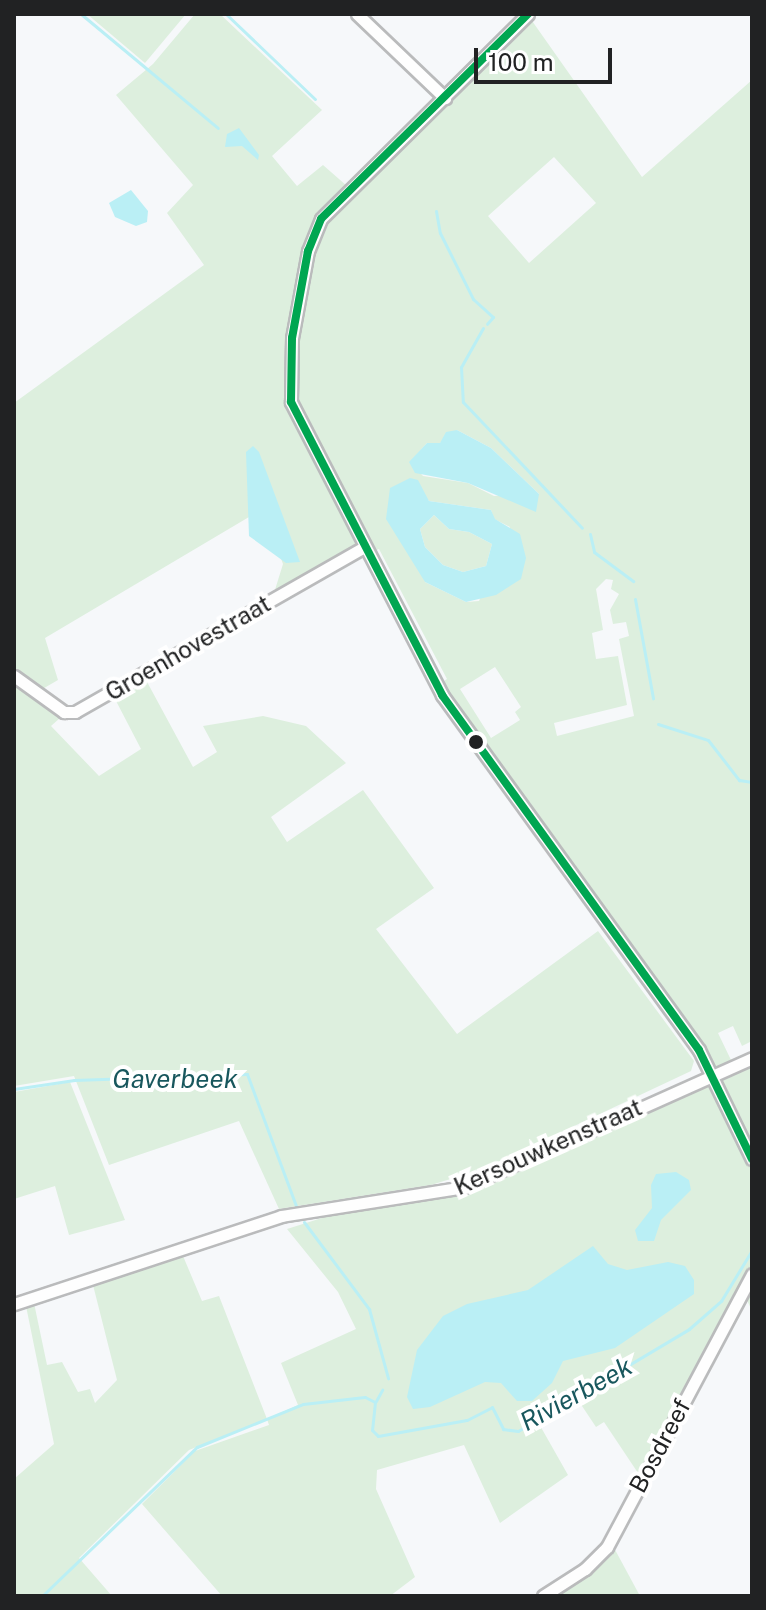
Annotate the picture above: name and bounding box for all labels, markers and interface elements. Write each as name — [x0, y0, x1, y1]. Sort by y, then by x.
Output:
scale bar — [478, 32, 616, 82]
text: 100 m — [488, 48, 554, 76]
street label: Groenhovestraat — [100, 589, 276, 707]
unlabelled marker — [468, 734, 484, 750]
water label: Gaverbeek — [112, 1063, 238, 1095]
street label: Kersouwkenstraat — [450, 1093, 646, 1201]
water label: Rivierbeek — [514, 1350, 638, 1438]
street label: Bosdreef — [623, 1394, 697, 1498]

